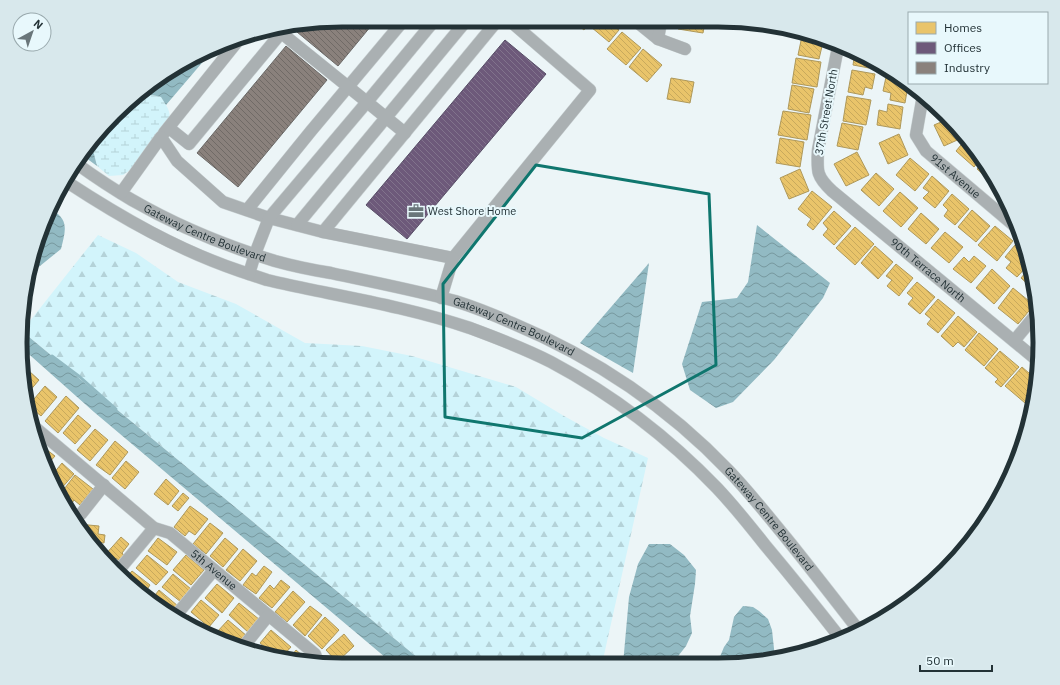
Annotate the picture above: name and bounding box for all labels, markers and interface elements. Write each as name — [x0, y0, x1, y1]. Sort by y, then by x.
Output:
north arrow — [12, 12, 52, 52]
legend — [908, 12, 1048, 84]
text: N — [31, 16, 46, 32]
text: Homes — [944, 20, 982, 35]
text: Offices — [944, 40, 982, 55]
text: Industry — [944, 60, 990, 75]
street label: 37th Street North — [812, 68, 840, 156]
street label: 91st Avenue — [927, 151, 983, 201]
street label: Gateway Centre Boulevard — [141, 201, 268, 265]
office icon: West Shore Home — [407, 202, 425, 220]
place label: West Shore Home — [428, 204, 516, 218]
street label: 90th Terrace North — [887, 235, 969, 305]
street label: Gateway Centre Boulevard — [451, 294, 577, 359]
street label: Gateway Centre Boulevard — [722, 464, 817, 574]
street label: 5th Avenue — [188, 546, 240, 593]
scale bar — [920, 647, 992, 673]
text: 50 m — [926, 653, 954, 668]

